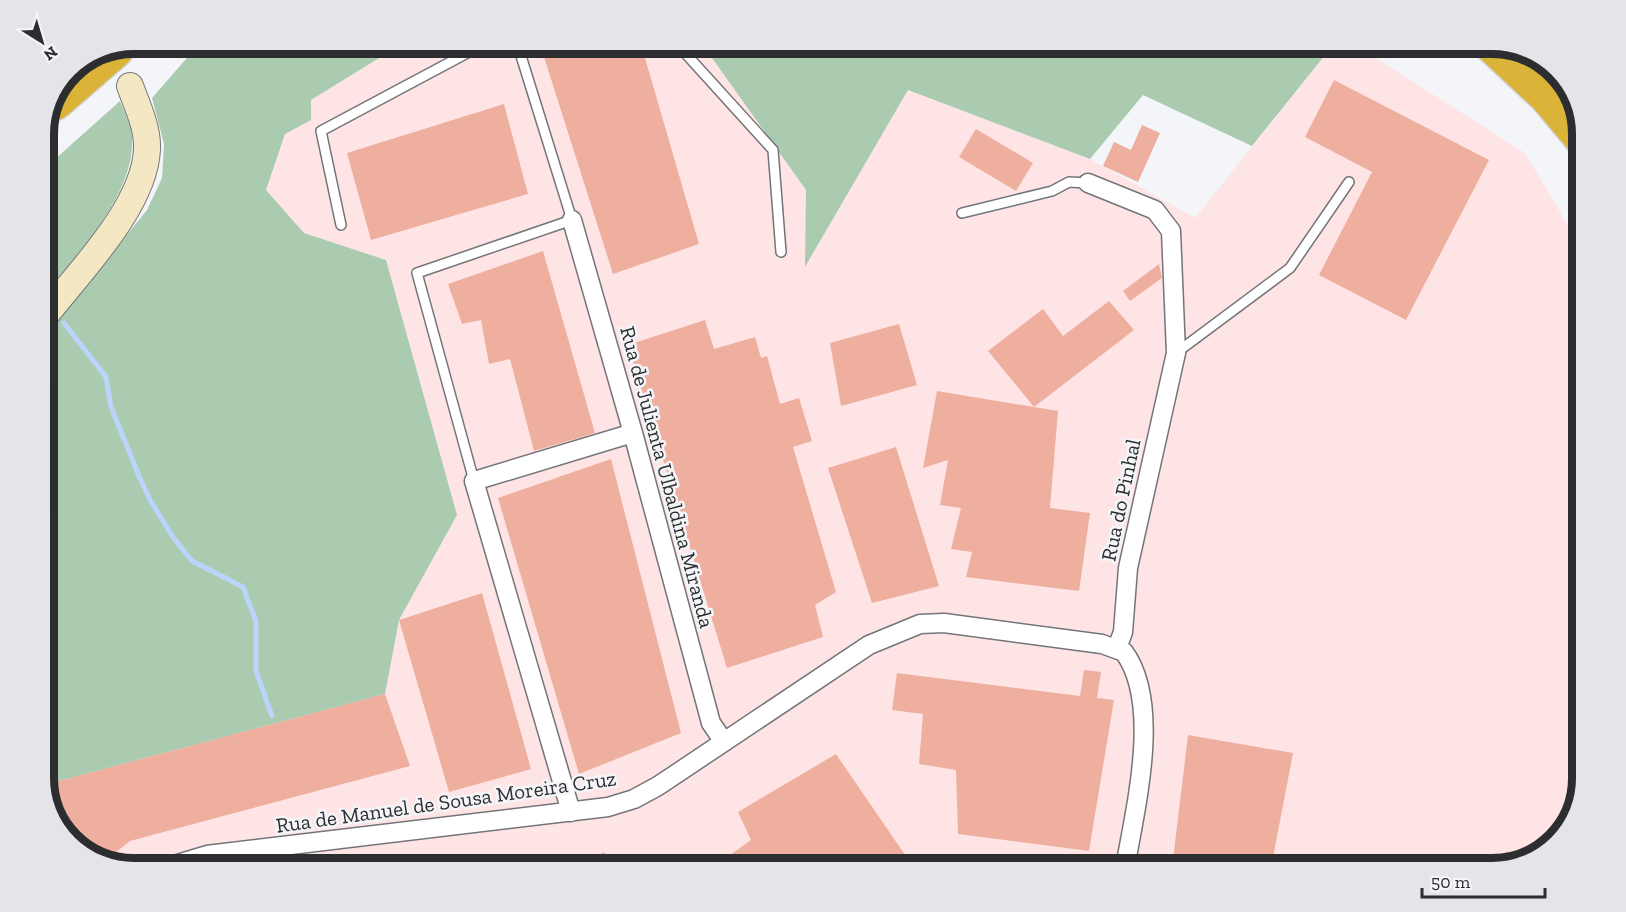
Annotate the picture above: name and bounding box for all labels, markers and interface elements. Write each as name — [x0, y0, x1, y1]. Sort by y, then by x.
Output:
north arrow — [12, 12, 72, 72]
text: N — [40, 42, 61, 65]
street label: Rua de Julienta Ulbaldina Miranda — [615, 323, 720, 631]
street label: Rua do Pinhal — [1095, 436, 1146, 563]
street label: Rua de Manuel de Sousa Moreira Cruz — [274, 765, 618, 838]
scale bar — [1422, 861, 1545, 899]
text: 50 m — [1431, 871, 1471, 893]

